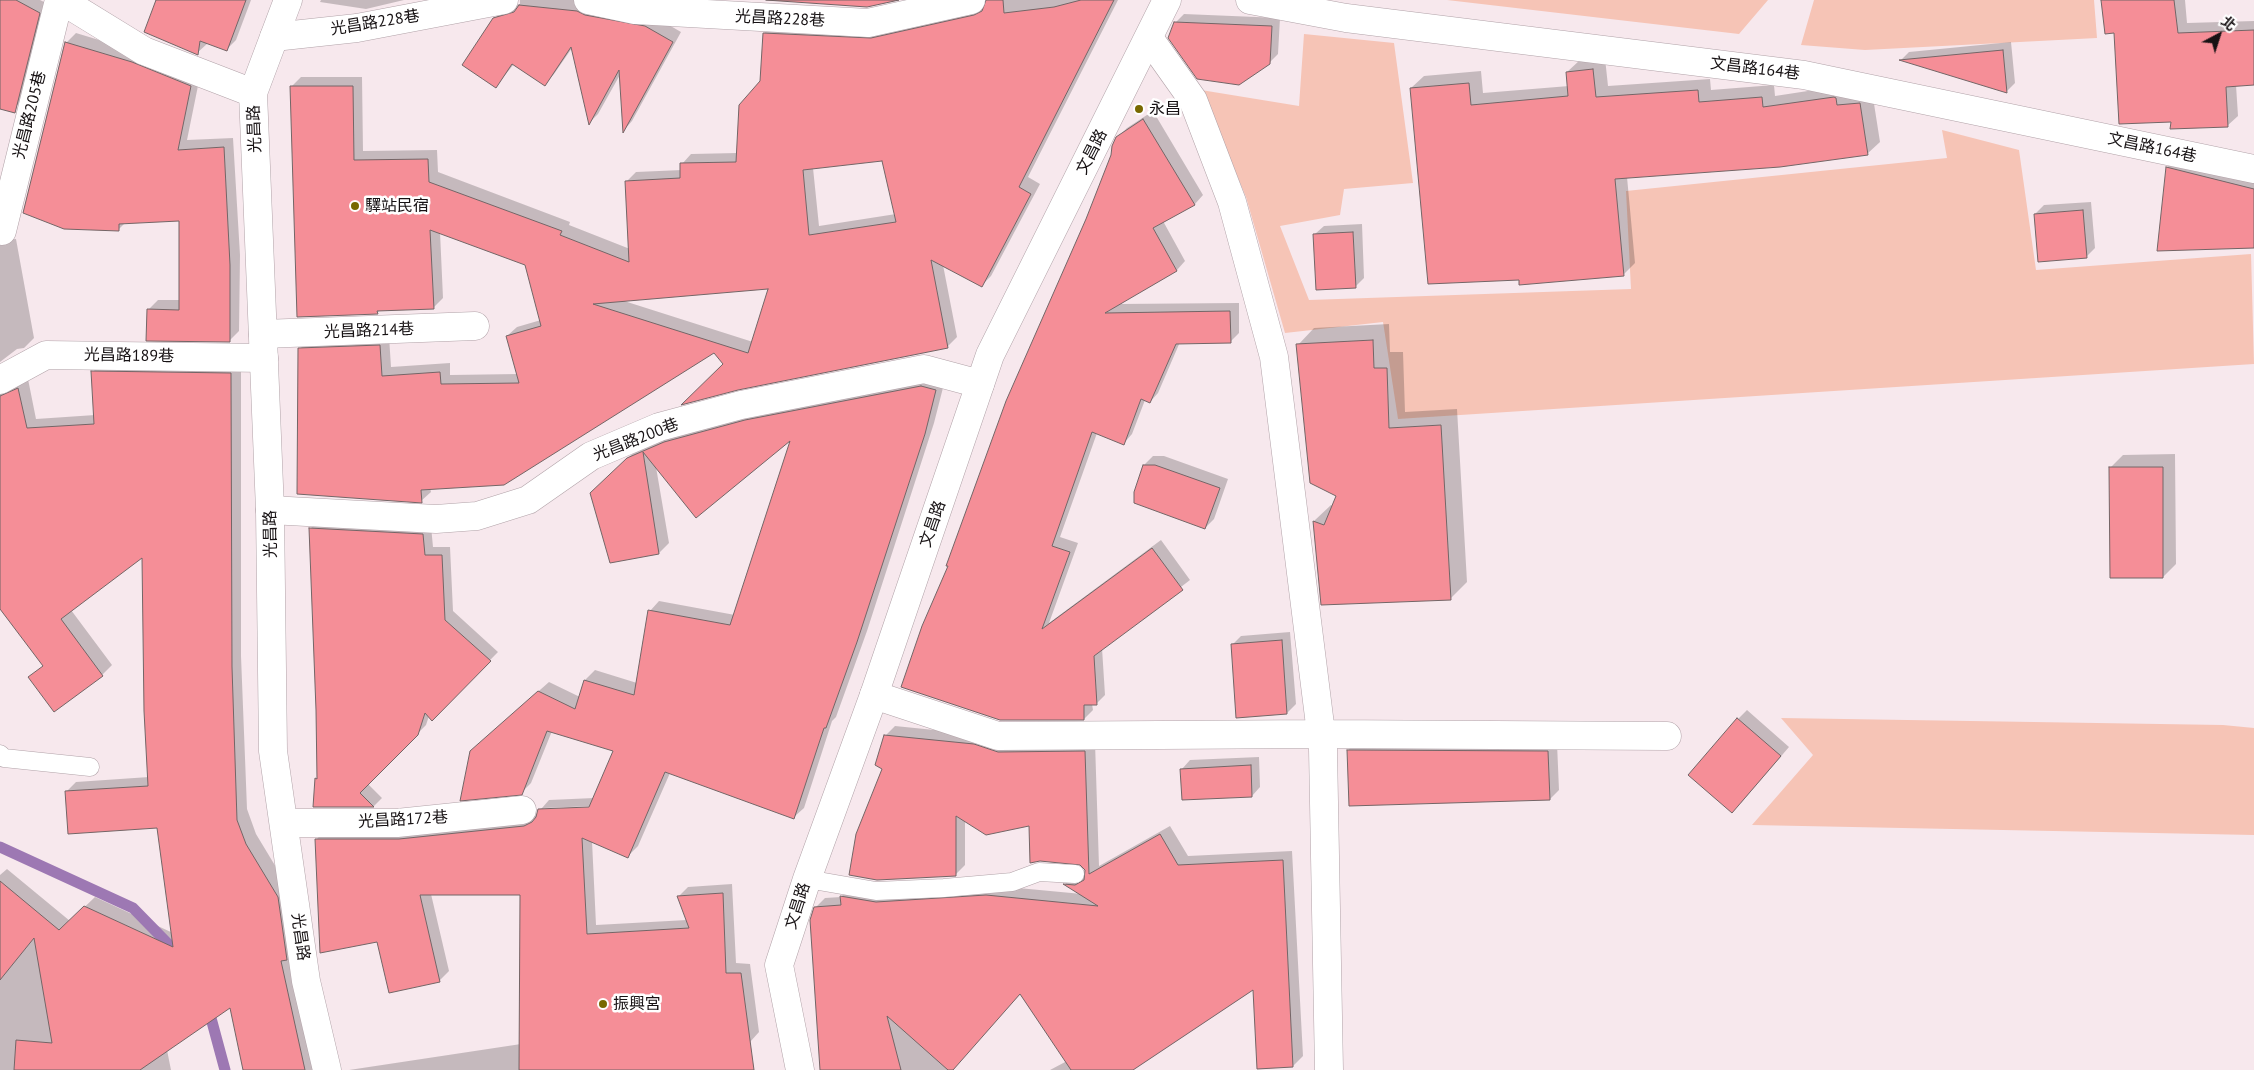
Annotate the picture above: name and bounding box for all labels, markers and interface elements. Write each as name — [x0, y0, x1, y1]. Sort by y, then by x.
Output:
street label: 光昌路228巷 — [329, 6, 421, 40]
street label: 光昌路228巷 — [734, 7, 826, 31]
north arrow — [2194, 10, 2244, 60]
text: 北 — [2217, 12, 2240, 35]
street label: 文昌路164巷 — [1709, 54, 1801, 84]
street label: 光昌路205巷 — [10, 69, 50, 161]
place label: 永昌 — [1149, 99, 1181, 119]
marker: 永昌 — [1133, 103, 1145, 115]
street label: 光昌路 — [245, 105, 265, 153]
street label: 文昌路 — [1073, 126, 1111, 178]
street label: 文昌路164巷 — [2106, 129, 2198, 167]
place label: 驛站民宿 — [365, 196, 429, 216]
marker: 驛站民宿 — [349, 200, 361, 212]
street label: 光昌路214巷 — [324, 320, 414, 342]
street label: 光昌路189巷 — [84, 346, 174, 366]
street label: 光昌路200巷 — [590, 415, 682, 465]
street label: 文昌路 — [916, 498, 950, 550]
street label: 光昌路 — [261, 510, 281, 558]
street label: 光昌路172巷 — [357, 808, 449, 832]
street label: 文昌路 — [781, 880, 815, 932]
street label: 光昌路 — [287, 912, 313, 962]
place label: 振興宮 — [613, 994, 661, 1014]
marker: 振興宮 — [597, 998, 609, 1010]

